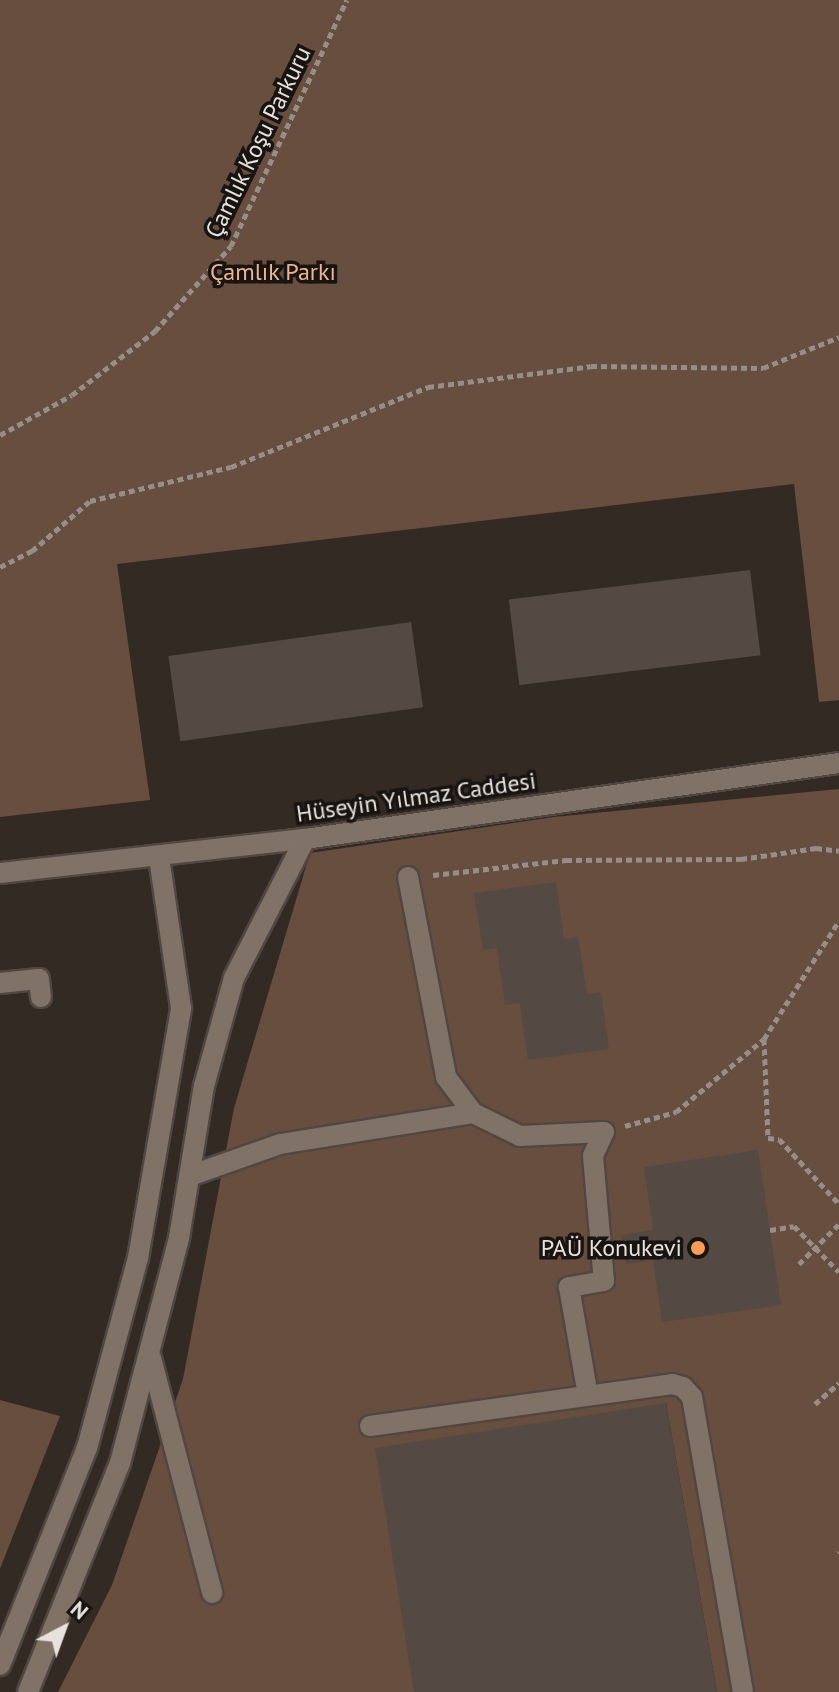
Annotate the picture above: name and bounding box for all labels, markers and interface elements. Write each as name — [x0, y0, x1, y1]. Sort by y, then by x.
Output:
street label: Çamlık Koşu Parkuru — [199, 41, 317, 243]
park label: Çamlık Parkı — [210, 258, 336, 286]
street label: Hüseyin Yılmaz Caddesi — [294, 766, 538, 828]
place label: PAÜ Konukevi — [541, 1234, 682, 1262]
marker: PAÜ Konukevi — [689, 1239, 707, 1257]
north arrow — [24, 1588, 104, 1668]
text: N — [65, 1595, 94, 1625]

